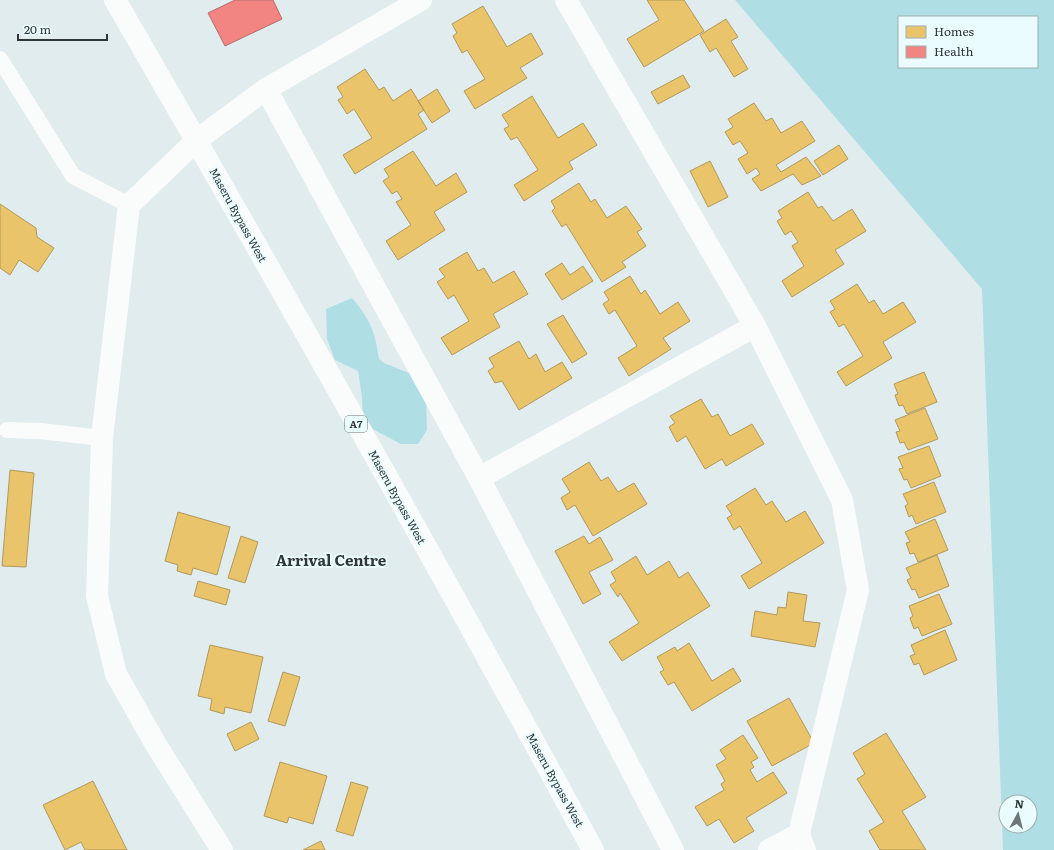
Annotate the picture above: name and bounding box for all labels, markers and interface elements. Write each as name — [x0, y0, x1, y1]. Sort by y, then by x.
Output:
scale bar — [18, 16, 107, 42]
legend — [898, 16, 1038, 68]
text: 20 m — [24, 20, 51, 38]
text: Homes — [934, 22, 974, 40]
text: Health — [934, 42, 973, 60]
street label: Maseru Bypass West — [206, 164, 272, 265]
road number: A7 — [345, 416, 367, 432]
street label: Maseru Bypass West — [365, 446, 431, 547]
district label: Arrival Centre — [276, 548, 387, 571]
street label: Maseru Bypass West — [523, 729, 589, 830]
north arrow — [998, 794, 1038, 834]
text: N — [1014, 795, 1025, 812]

